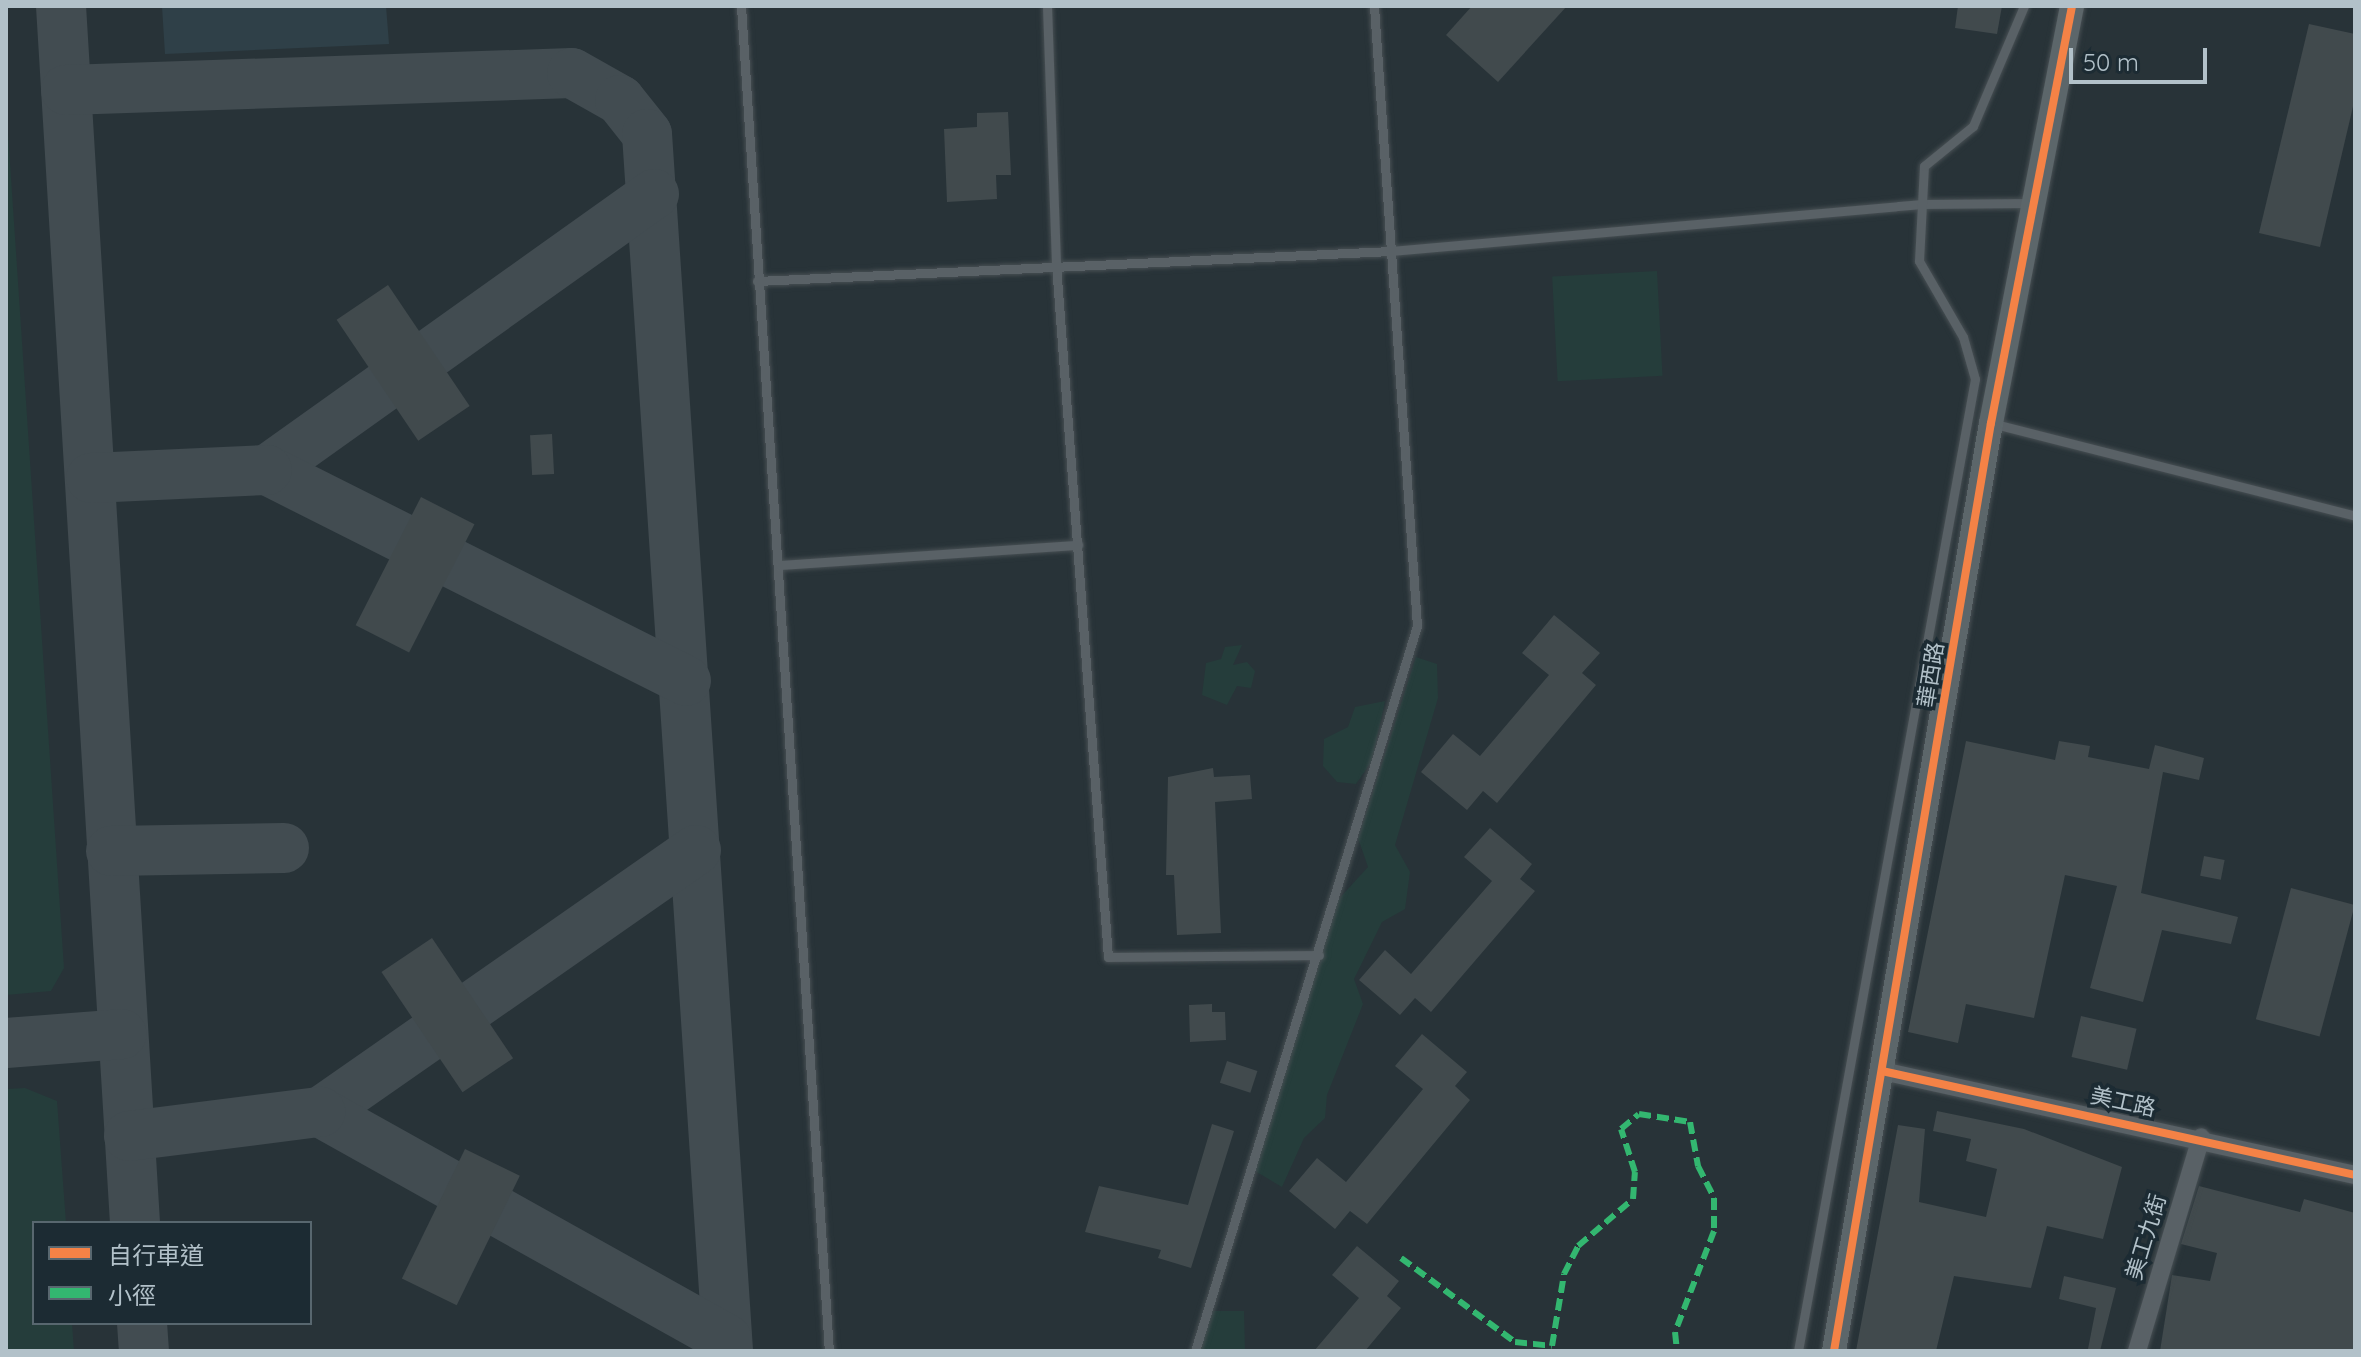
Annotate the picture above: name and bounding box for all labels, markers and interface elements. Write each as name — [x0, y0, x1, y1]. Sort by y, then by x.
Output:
scale bar — [2073, 32, 2211, 82]
text: 50 m — [2083, 47, 2139, 77]
street label: 華西路 — [1913, 640, 1949, 710]
street label: 美工路 — [2088, 1082, 2158, 1122]
street label: 美工九街 — [2121, 1191, 2171, 1283]
legend — [32, 1221, 312, 1325]
text: 自行車道 — [108, 1240, 204, 1270]
text: 小徑 — [108, 1280, 156, 1310]

